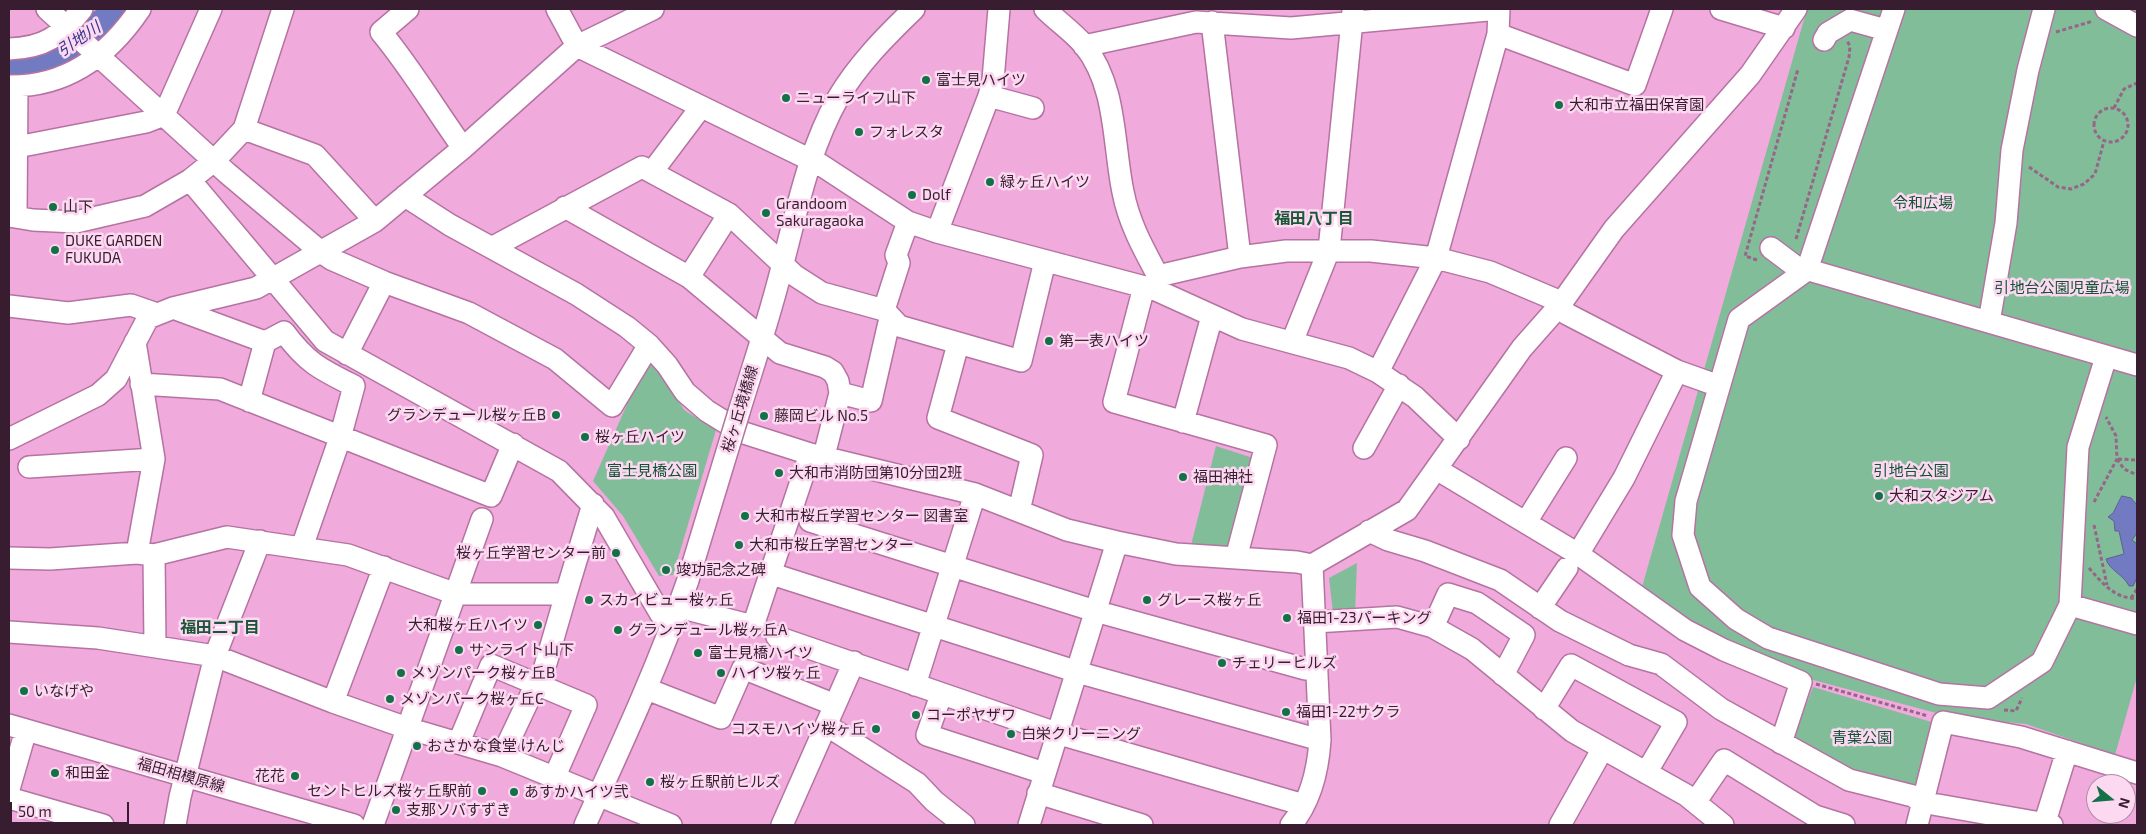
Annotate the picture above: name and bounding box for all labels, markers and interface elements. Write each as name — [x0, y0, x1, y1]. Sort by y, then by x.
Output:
water label: 引地川 — [54, 18, 104, 60]
place label: 富士見ハイツ — [936, 71, 1026, 89]
marker: 富士見ハイツ — [920, 74, 932, 86]
place label: ニューライフ山下 — [796, 89, 916, 107]
marker: ニューライフ山下 — [780, 92, 792, 104]
place label: 大和市立福田保育園 — [1569, 96, 1704, 114]
marker: 大和市立福田保育園 — [1553, 99, 1565, 111]
place label: フォレスタ — [869, 123, 944, 141]
marker: フォレスタ — [853, 126, 865, 138]
place label: 緑ヶ丘ハイツ — [1000, 173, 1090, 191]
marker: 緑ヶ丘ハイツ — [984, 176, 996, 188]
place label: Dolf — [922, 186, 951, 204]
marker: Dolf — [906, 189, 918, 201]
park label: 令和広場 — [1893, 194, 1953, 212]
place label: Grandoom Sakuragaoka — [776, 195, 864, 230]
place label: 山下 — [63, 198, 93, 216]
marker: 山下 — [47, 201, 59, 213]
marker: Grandoom Sakuragaoka — [760, 207, 772, 219]
district label: 福田八丁目 — [1274, 209, 1354, 229]
place label: DUKE GARDEN FUKUDA — [65, 232, 162, 267]
marker: DUKE GARDEN FUKUDA — [49, 244, 61, 256]
park label: 引地台公園児童広場 — [1995, 279, 2129, 297]
place label: 第一表ハイツ — [1059, 332, 1149, 350]
marker: 第一表ハイツ — [1043, 335, 1055, 347]
street label: 桜ヶ丘境橋線 — [718, 363, 762, 455]
place label: グランデュール桜ヶ丘B — [387, 406, 546, 424]
place label: 藤岡ビル No.5 — [774, 407, 868, 425]
marker: グランデュール桜ヶ丘B — [550, 409, 562, 421]
marker: 藤岡ビル No.5 — [758, 410, 770, 422]
place label: 桜ヶ丘ハイツ — [595, 428, 685, 446]
marker: 桜ヶ丘ハイツ — [579, 431, 591, 443]
park label: 富士見橋公園 — [607, 462, 697, 480]
park label: 引地台公園 — [1874, 462, 1948, 480]
place label: 大和市消防団第10分団2班 — [789, 464, 962, 482]
marker: 大和市消防団第10分団2班 — [773, 467, 785, 479]
place label: 福田神社 — [1193, 468, 1253, 486]
marker: 福田神社 — [1177, 471, 1189, 483]
place label: 大和スタジアム — [1889, 487, 1994, 505]
marker: 大和スタジアム — [1873, 490, 1885, 502]
place label: 大和市桜丘学習センター 図書室 — [755, 507, 968, 525]
marker: 大和市桜丘学習センター 図書室 — [739, 510, 751, 522]
place label: 大和市桜丘学習センター — [749, 536, 914, 554]
marker: 大和市桜丘学習センター — [733, 539, 745, 551]
place label: 桜ヶ丘学習センター前 — [456, 544, 606, 562]
marker: 桜ヶ丘学習センター前 — [610, 547, 622, 559]
place label: 竣功記念之碑 — [676, 561, 766, 579]
marker: 竣功記念之碑 — [660, 564, 672, 576]
place label: スカイビュー桜ヶ丘 — [599, 591, 734, 609]
place label: グレース桜ヶ丘 — [1157, 591, 1262, 609]
marker: スカイビュー桜ヶ丘 — [583, 594, 595, 606]
marker: グレース桜ヶ丘 — [1141, 594, 1153, 606]
place label: 福田1-23パーキング — [1297, 609, 1431, 627]
marker: 福田1-23パーキング — [1281, 612, 1293, 624]
place label: 大和桜ヶ丘ハイツ — [408, 616, 528, 634]
district label: 福田二丁目 — [180, 618, 260, 638]
marker: 大和桜ヶ丘ハイツ — [532, 619, 544, 631]
place label: グランデュール桜ヶ丘A — [628, 621, 787, 639]
marker: グランデュール桜ヶ丘A — [612, 624, 624, 636]
place label: サンライト山下 — [469, 641, 574, 659]
marker: サンライト山下 — [453, 644, 465, 656]
place label: 富士見橋ハイツ — [708, 644, 813, 662]
marker: 富士見橋ハイツ — [692, 647, 704, 659]
place label: チェリーヒルズ — [1232, 654, 1337, 672]
marker: チェリーヒルズ — [1216, 657, 1228, 669]
place label: メゾンパーク桜ヶ丘B — [411, 664, 555, 682]
place label: ハイツ桜ヶ丘 — [731, 664, 821, 682]
marker: メゾンパーク桜ヶ丘B — [395, 667, 407, 679]
marker: ハイツ桜ヶ丘 — [715, 667, 727, 679]
place label: いなげや — [34, 682, 94, 700]
marker: いなげや — [18, 685, 30, 697]
place label: メゾンパーク桜ヶ丘C — [400, 690, 544, 708]
marker: メゾンパーク桜ヶ丘C — [384, 693, 396, 705]
place label: 福田1-22サクラ — [1296, 703, 1401, 721]
place label: コーポヤザワ — [926, 706, 1016, 724]
marker: 福田1-22サクラ — [1280, 706, 1292, 718]
marker: コーポヤザワ — [910, 709, 922, 721]
place label: コスモハイツ桜ヶ丘 — [731, 720, 866, 738]
marker: コスモハイツ桜ヶ丘 — [870, 723, 882, 735]
place label: 白栄クリーニング — [1021, 725, 1141, 743]
marker: 白栄クリーニング — [1005, 728, 1017, 740]
park label: 青葉公園 — [1832, 729, 1892, 747]
place label: おさかな食堂 けんじ — [427, 737, 565, 755]
marker: おさかな食堂 けんじ — [411, 740, 423, 752]
street label: 福田相模原線 — [135, 754, 227, 796]
place label: 和田金 — [65, 764, 110, 782]
marker: 和田金 — [49, 767, 61, 779]
place label: 花花 — [255, 767, 285, 785]
marker: 花花 — [289, 770, 301, 782]
place label: 桜ヶ丘駅前ヒルズ — [660, 773, 780, 791]
north arrow — [2086, 774, 2136, 824]
marker: 桜ヶ丘駅前ヒルズ — [644, 776, 656, 788]
place label: セントヒルズ桜ヶ丘駅前 — [307, 782, 472, 800]
place label: あすかハイツ弐 — [524, 783, 629, 801]
marker: セントヒルズ桜ヶ丘駅前 — [476, 785, 488, 797]
marker: あすかハイツ弐 — [508, 786, 520, 798]
scale bar — [12, 792, 131, 824]
text: N — [2115, 796, 2134, 811]
place label: 支那ソバすずき — [406, 801, 511, 819]
text: 50 m — [18, 802, 52, 820]
marker: 支那ソバすずき — [390, 804, 402, 816]

